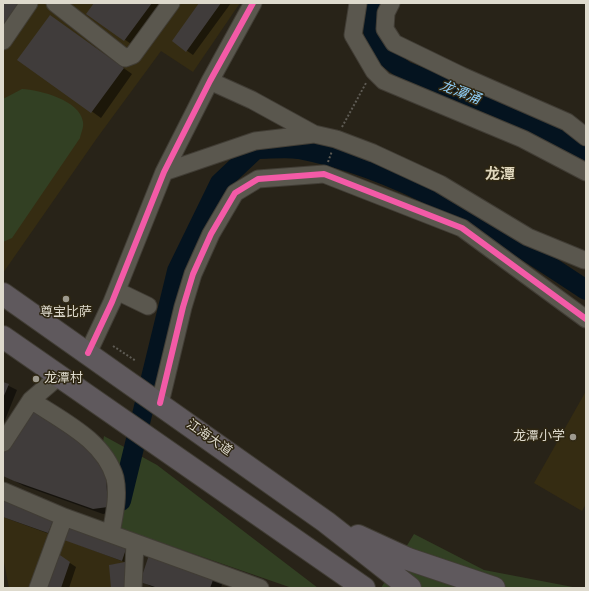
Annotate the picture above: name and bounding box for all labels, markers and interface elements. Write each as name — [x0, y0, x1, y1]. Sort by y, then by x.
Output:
water label: 龙潭涌 — [437, 78, 483, 108]
district label: 龙潭 — [485, 166, 515, 184]
marker: 尊宝比萨 — [61, 294, 71, 304]
place label: 尊宝比萨 — [40, 305, 92, 321]
place label: 龙潭村 — [44, 371, 83, 387]
marker: 龙潭村 — [31, 374, 41, 384]
street label: 江海大道 — [183, 417, 235, 459]
place label: 龙潭小学 — [513, 429, 565, 445]
marker: 龙潭小学 — [568, 432, 578, 442]

